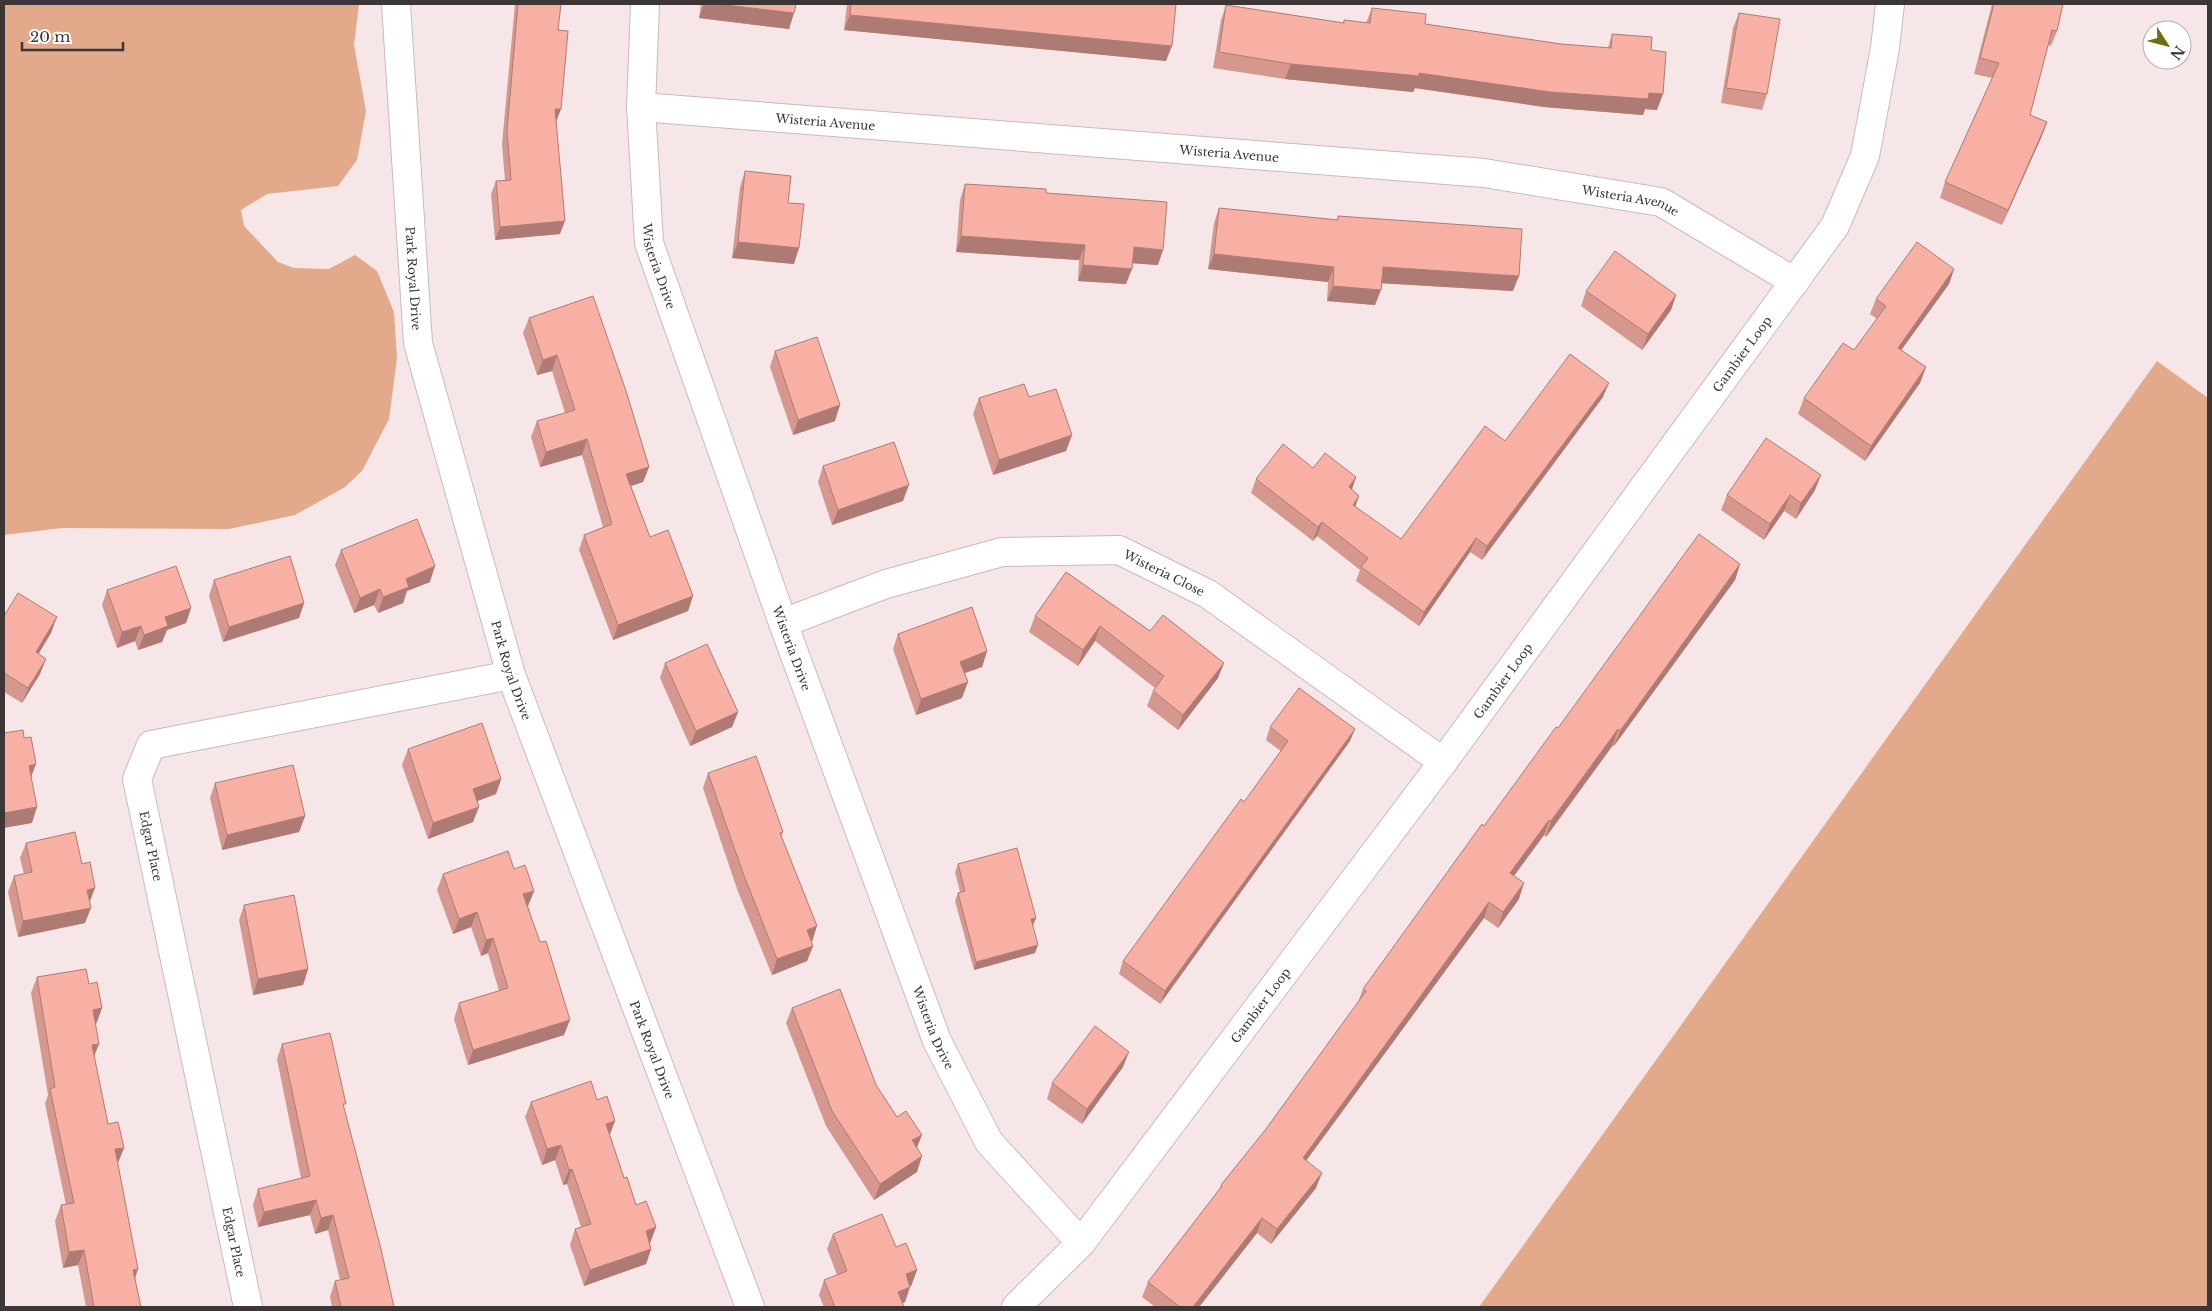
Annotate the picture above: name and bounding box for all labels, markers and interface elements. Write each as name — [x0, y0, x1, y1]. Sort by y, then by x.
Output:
scale bar — [22, 20, 124, 52]
north arrow — [2142, 20, 2192, 70]
text: 20 m — [30, 27, 70, 46]
text: N — [2166, 42, 2189, 63]
street label: Wisteria Avenue — [774, 110, 876, 133]
street label: Wisteria Avenue — [1178, 142, 1280, 164]
street label: Wisteria Avenue — [1580, 182, 1682, 219]
street label: Wisteria Drive — [640, 222, 679, 311]
street label: Park Royal Drive — [403, 226, 425, 331]
street label: Gambier Loop — [1709, 313, 1774, 395]
street label: Wisteria Close — [1120, 546, 1207, 599]
street label: Wisteria Drive — [770, 603, 815, 693]
street label: Park Royal Drive — [489, 619, 535, 722]
street label: Gambier Loop — [1470, 640, 1535, 722]
street label: Edgar Place — [136, 809, 166, 883]
street label: Gambier Loop — [1227, 964, 1293, 1046]
street label: Wisteria Drive — [909, 983, 958, 1072]
street label: Park Royal Drive — [627, 998, 678, 1101]
street label: Edgar Place — [219, 1205, 249, 1279]

